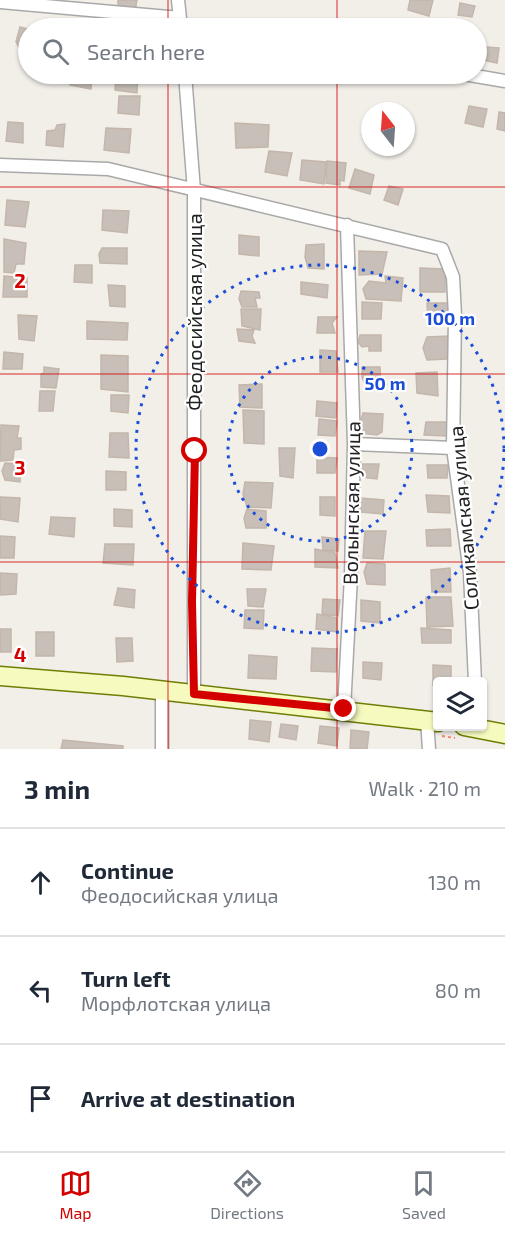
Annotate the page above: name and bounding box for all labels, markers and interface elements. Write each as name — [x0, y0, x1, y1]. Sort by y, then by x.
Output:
search box — [18, 18, 487, 84]
icon: search — [39, 35, 72, 68]
text: Search here — [87, 38, 205, 64]
north arrow — [361, 102, 415, 156]
street label: Феодосийская улица — [182, 213, 207, 411]
text: 2 — [14, 268, 26, 292]
text: 100 m — [425, 307, 475, 329]
text: 50 m — [364, 372, 406, 394]
street label: Волынская улица — [338, 421, 365, 585]
street label: Соликамская улица — [443, 425, 484, 611]
route start — [181, 437, 207, 463]
centre of rings — [310, 439, 330, 459]
text: 3 — [14, 455, 26, 479]
text: 4 — [14, 642, 27, 666]
map controls — [433, 677, 487, 731]
button: layers — [433, 677, 487, 731]
route end — [330, 695, 356, 721]
text: 3 min — [24, 773, 90, 804]
text: Walk · 210 m — [369, 776, 481, 800]
text: Continue — [81, 857, 174, 883]
icon: ahead — [24, 866, 57, 899]
text: 130 m — [428, 870, 481, 894]
text: Феодосийская улица — [81, 883, 279, 907]
text: Turn left — [81, 965, 170, 991]
icon: left — [24, 974, 57, 1007]
text: 80 m — [435, 978, 481, 1002]
text: Морфлотская улица — [81, 991, 271, 1015]
icon: arrive — [24, 1082, 57, 1115]
text: Arrive at destination — [81, 1085, 295, 1111]
tab: Map — [59, 1167, 92, 1222]
tab: Directions — [210, 1167, 284, 1222]
tab: Saved — [402, 1167, 446, 1222]

